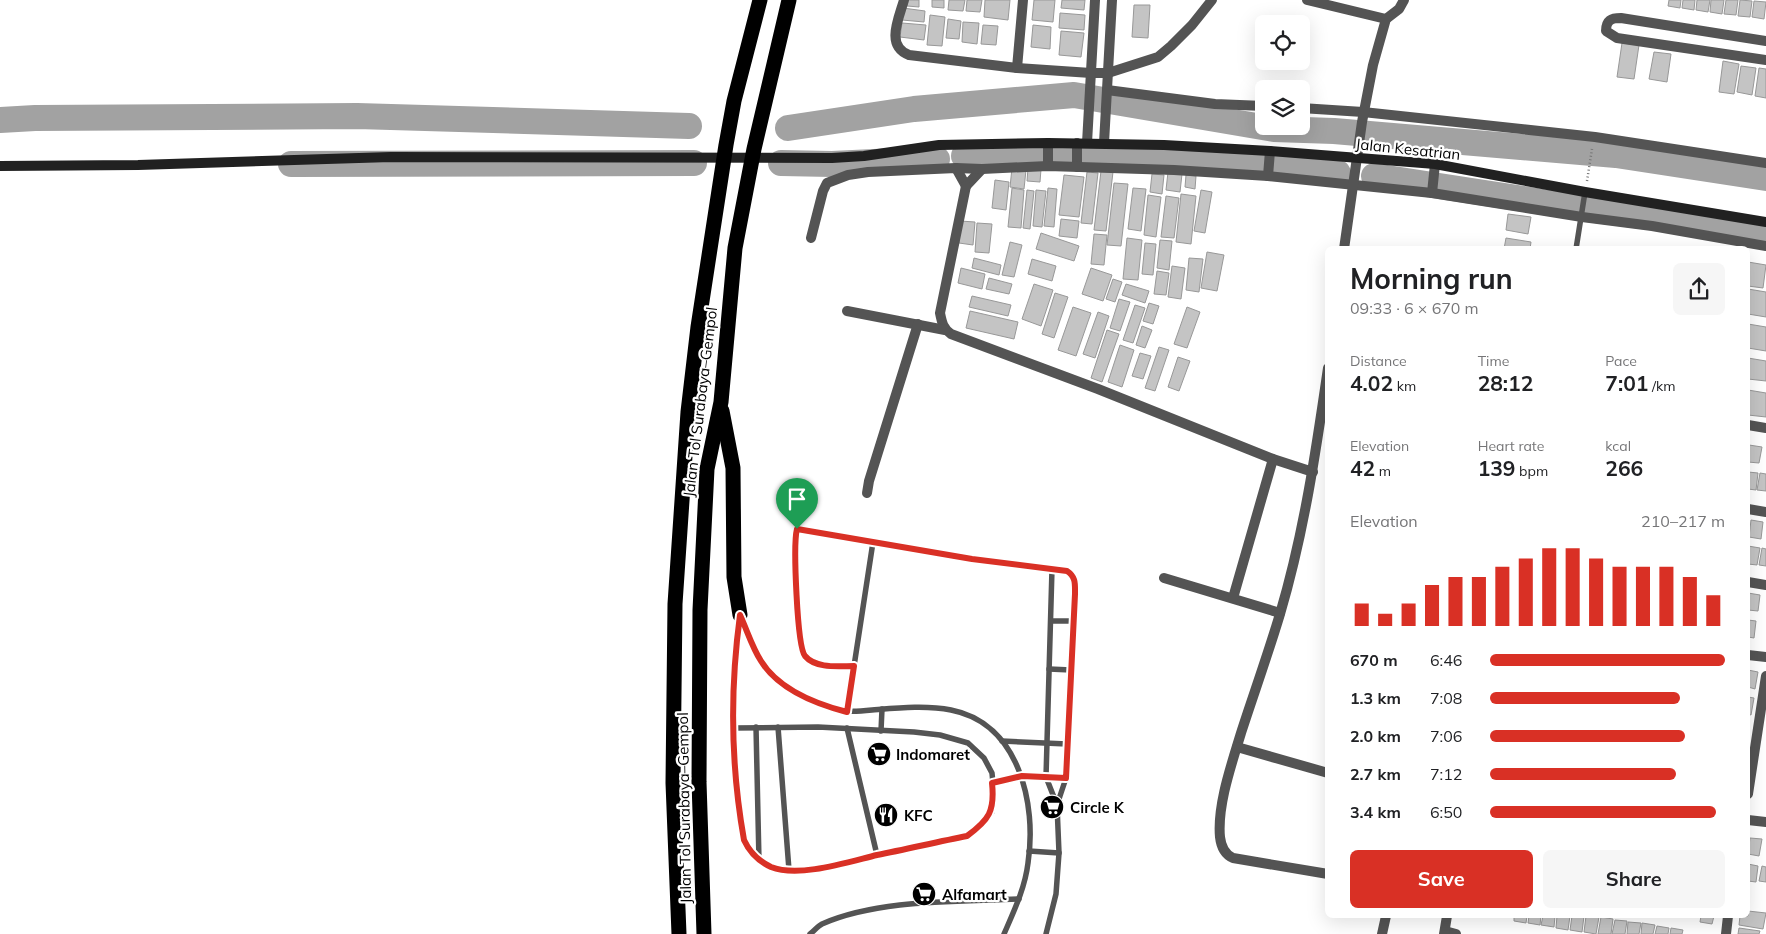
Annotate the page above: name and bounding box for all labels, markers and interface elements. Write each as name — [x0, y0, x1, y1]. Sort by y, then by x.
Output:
map controls — [1255, 15, 1310, 135]
button: locate — [1255, 15, 1310, 70]
button: layers — [1255, 80, 1310, 135]
street label: Jalan Kesatrian — [1355, 134, 1461, 164]
text: Morning run — [1350, 261, 1513, 296]
button: share — [1673, 263, 1725, 315]
text: 09:33 · 6 × 670 m — [1350, 298, 1479, 318]
street label: Jalan Tol Surabaya–Gempol — [679, 306, 721, 498]
text: Distance — [1350, 352, 1407, 370]
text: Time — [1478, 352, 1509, 370]
text: Pace — [1605, 352, 1637, 370]
text: 4.02 — [1350, 370, 1393, 396]
text: 28:12 — [1478, 370, 1533, 396]
text: 7:01 — [1605, 370, 1648, 396]
text: km — [1393, 377, 1416, 395]
text: /km — [1648, 377, 1675, 395]
text: Elevation — [1350, 437, 1409, 455]
text: Heart rate — [1478, 437, 1544, 455]
text: kcal — [1605, 437, 1631, 455]
text: 42 — [1350, 455, 1375, 481]
text: 139 — [1478, 455, 1515, 481]
text: 266 — [1605, 455, 1643, 481]
text: m — [1375, 462, 1391, 480]
text: bpm — [1515, 462, 1548, 480]
pin — [776, 478, 818, 529]
icon: arrive — [783, 485, 811, 513]
text: Elevation — [1350, 511, 1418, 531]
text: 210–217 m — [1641, 511, 1725, 531]
text: 670 m — [1350, 650, 1398, 670]
text: 6:46 — [1430, 650, 1462, 670]
text: 1.3 km — [1350, 688, 1401, 708]
text: 7:08 — [1430, 688, 1462, 708]
street label: Jalan Tol Surabaya–Gempol — [673, 712, 695, 904]
text: 2.0 km — [1350, 726, 1401, 746]
text: 7:06 — [1430, 726, 1462, 746]
supermarket icon: Indomaret — [866, 741, 892, 767]
place label: Indomaret — [896, 745, 970, 764]
text: 2.7 km — [1350, 764, 1401, 784]
text: 7:12 — [1430, 764, 1462, 784]
supermarket icon: Circle K — [1039, 794, 1065, 820]
place label: Circle K — [1070, 798, 1125, 817]
restaurant icon: KFC — [873, 802, 899, 828]
text: 3.4 km — [1350, 802, 1401, 822]
text: 6:50 — [1430, 802, 1462, 822]
place label: KFC — [904, 806, 933, 825]
button: Save — [1350, 850, 1533, 908]
button: Share — [1543, 850, 1725, 908]
supermarket icon: Alfamart — [911, 881, 937, 907]
place label: Alfamart — [942, 885, 1007, 904]

